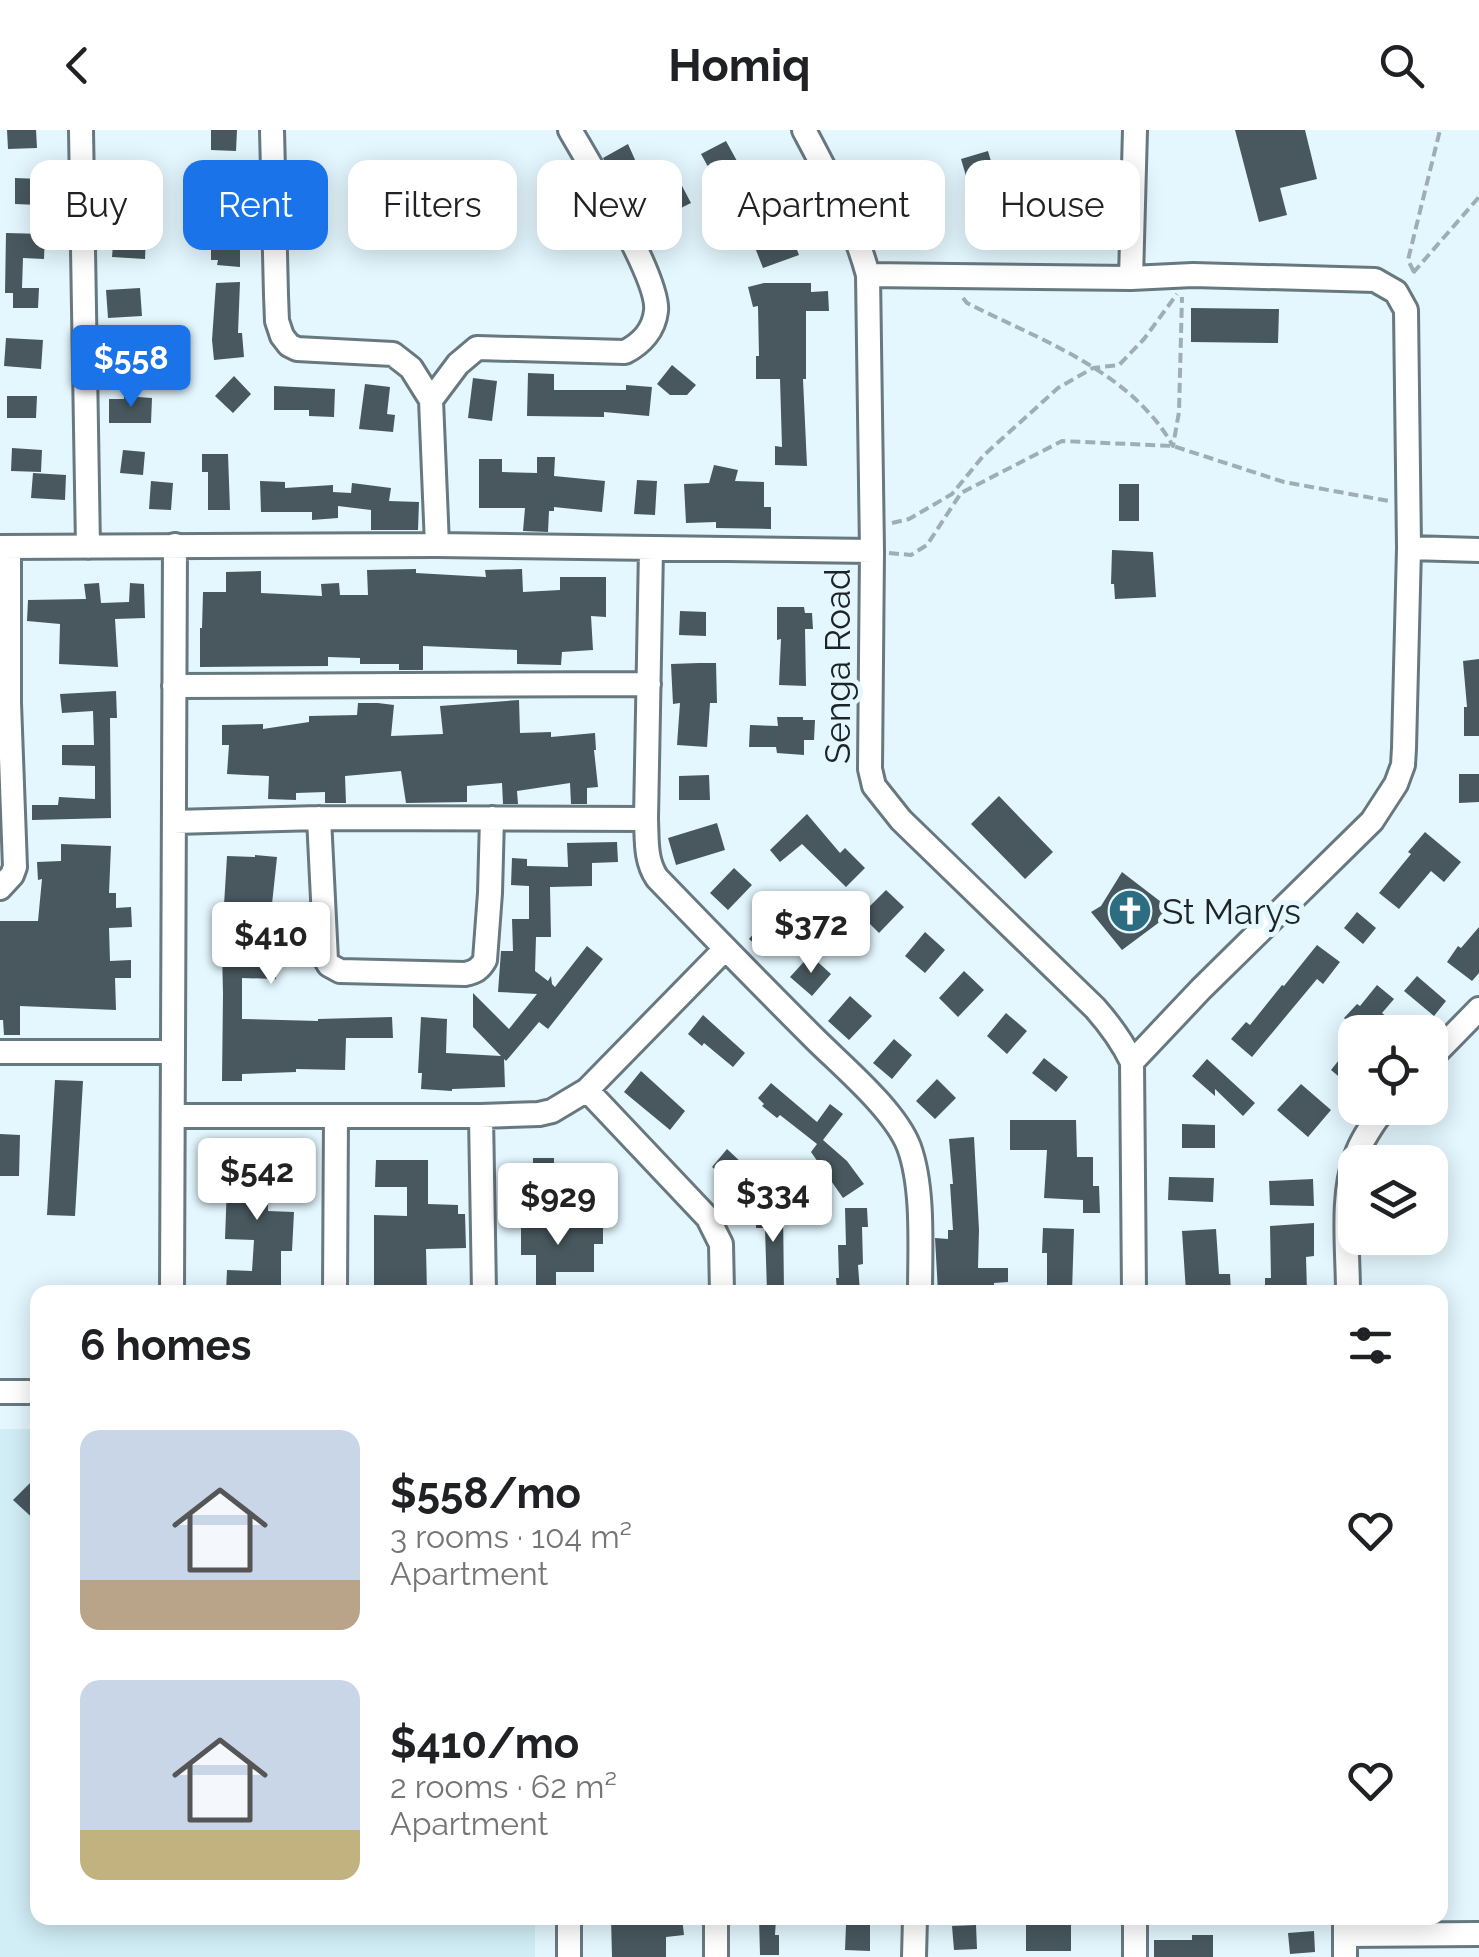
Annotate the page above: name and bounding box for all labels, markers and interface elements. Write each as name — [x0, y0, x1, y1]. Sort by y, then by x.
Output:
icon: back — [50, 38, 105, 93]
icon: search — [1374, 38, 1429, 93]
text: Homiq — [668, 39, 811, 92]
chip: Buy — [30, 160, 163, 250]
chip: Rent — [183, 160, 328, 250]
chip: Filters — [348, 160, 517, 250]
chip: New — [537, 160, 682, 250]
chip: Apartment — [702, 160, 945, 250]
chip: House — [965, 160, 1140, 250]
pin: $558 — [72, 325, 190, 410]
text: $558 — [93, 339, 169, 376]
street label: Senga Road — [817, 568, 858, 764]
church icon: St Marys — [1107, 888, 1153, 934]
pin: $372 — [752, 891, 870, 976]
place label: St Marys — [1162, 891, 1301, 932]
pin: $410 — [212, 902, 330, 987]
text: $372 — [774, 905, 848, 942]
text: $410 — [234, 916, 308, 953]
map controls — [1338, 1015, 1448, 1255]
button: locate — [1338, 1015, 1448, 1125]
pin: $542 — [198, 1138, 316, 1223]
button: layers — [1338, 1145, 1448, 1255]
text: $542 — [220, 1152, 294, 1189]
pin: $334 — [714, 1160, 832, 1245]
pin: $929 — [499, 1163, 617, 1248]
text: $334 — [736, 1174, 810, 1211]
text: $929 — [520, 1177, 596, 1214]
icon: filters — [1343, 1318, 1398, 1373]
text: 6 homes — [80, 1321, 251, 1370]
text: $558/mo — [390, 1469, 581, 1518]
icon: home — [160, 1470, 280, 1590]
icon: heart — [1343, 1503, 1398, 1558]
text: 3 rooms · 104 m² — [390, 1518, 632, 1555]
text: Apartment — [390, 1555, 548, 1592]
text: $410/mo — [390, 1719, 579, 1768]
icon: home — [160, 1720, 280, 1840]
icon: heart — [1343, 1753, 1398, 1808]
text: 2 rooms · 62 m² — [390, 1768, 617, 1805]
text: Apartment — [390, 1805, 548, 1842]

